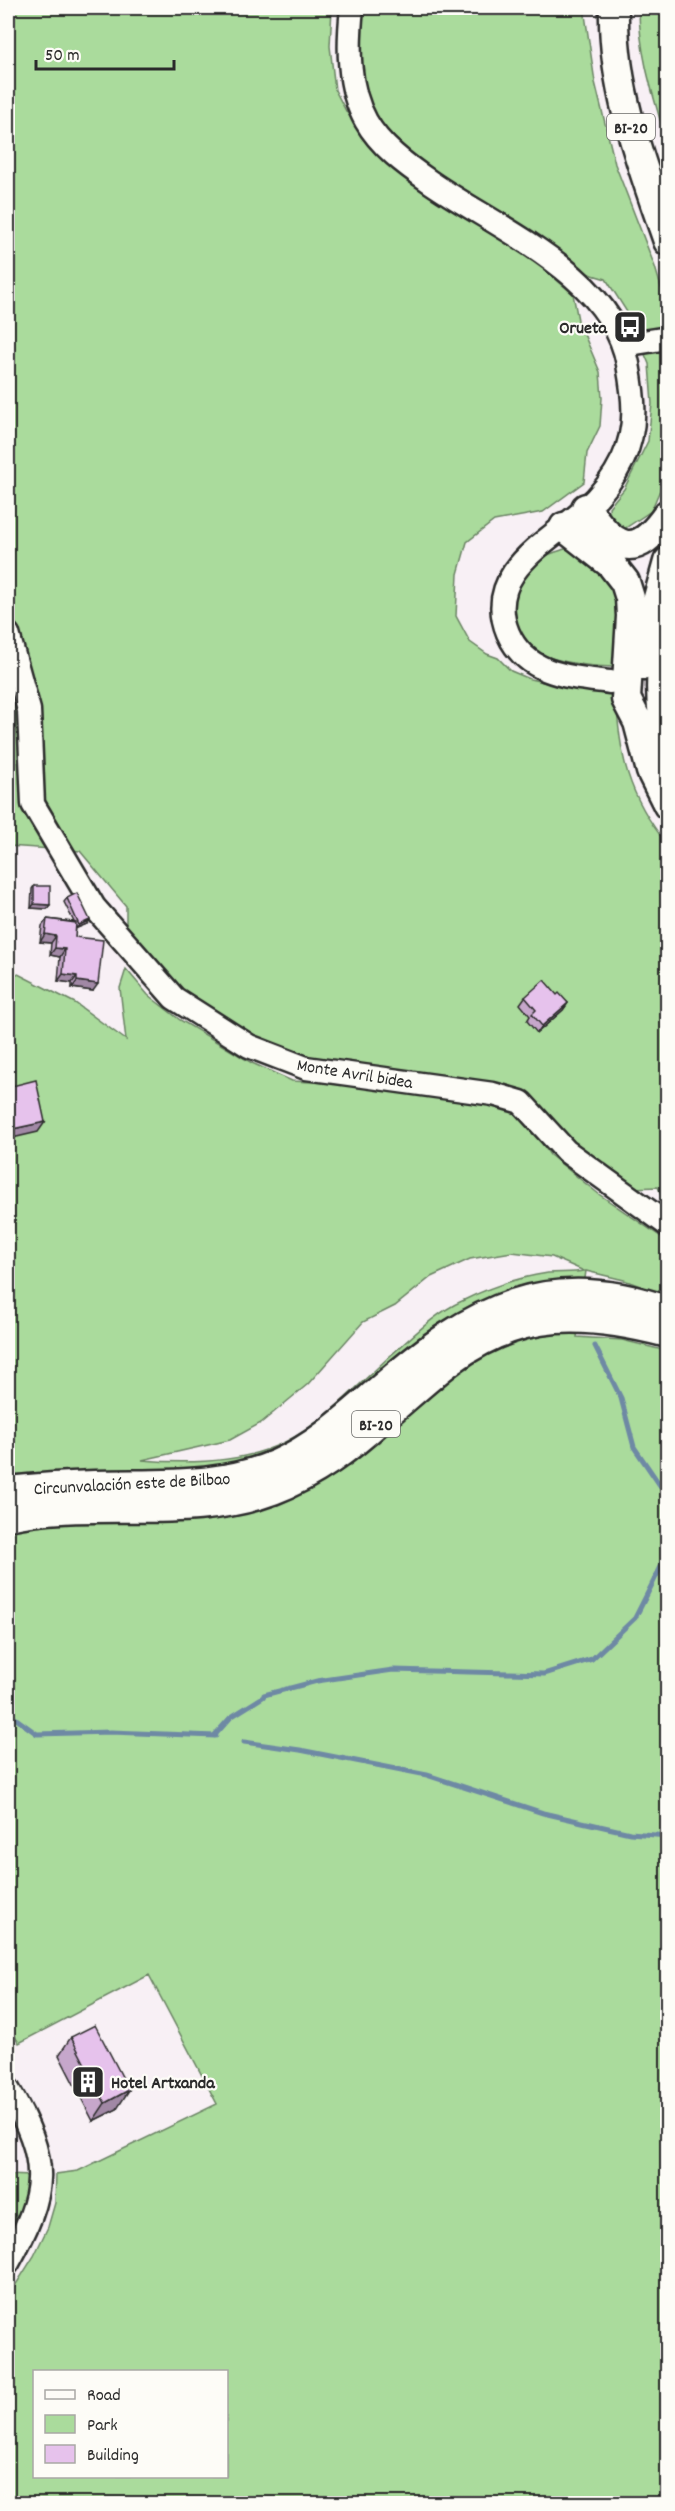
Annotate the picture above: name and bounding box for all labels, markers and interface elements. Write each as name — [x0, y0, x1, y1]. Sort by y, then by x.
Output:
scale bar — [36, 33, 174, 71]
text: 50 m — [45, 44, 80, 69]
road number: BI-20 — [607, 114, 655, 140]
bus stop icon: Orueta — [612, 309, 648, 345]
place label: Orueta — [559, 317, 608, 342]
street label: Monte Avril bidea — [295, 1054, 415, 1097]
road number: BI-20 — [352, 1411, 400, 1437]
street label: Circunvalación este de Bilbao — [33, 1468, 231, 1503]
building icon: Hotel Artxanda — [70, 2064, 106, 2100]
place label: Hotel Artxanda — [111, 2072, 215, 2097]
legend — [33, 2370, 228, 2478]
text: Road — [87, 2384, 121, 2409]
text: Park — [87, 2414, 118, 2439]
text: Building — [87, 2444, 139, 2469]

